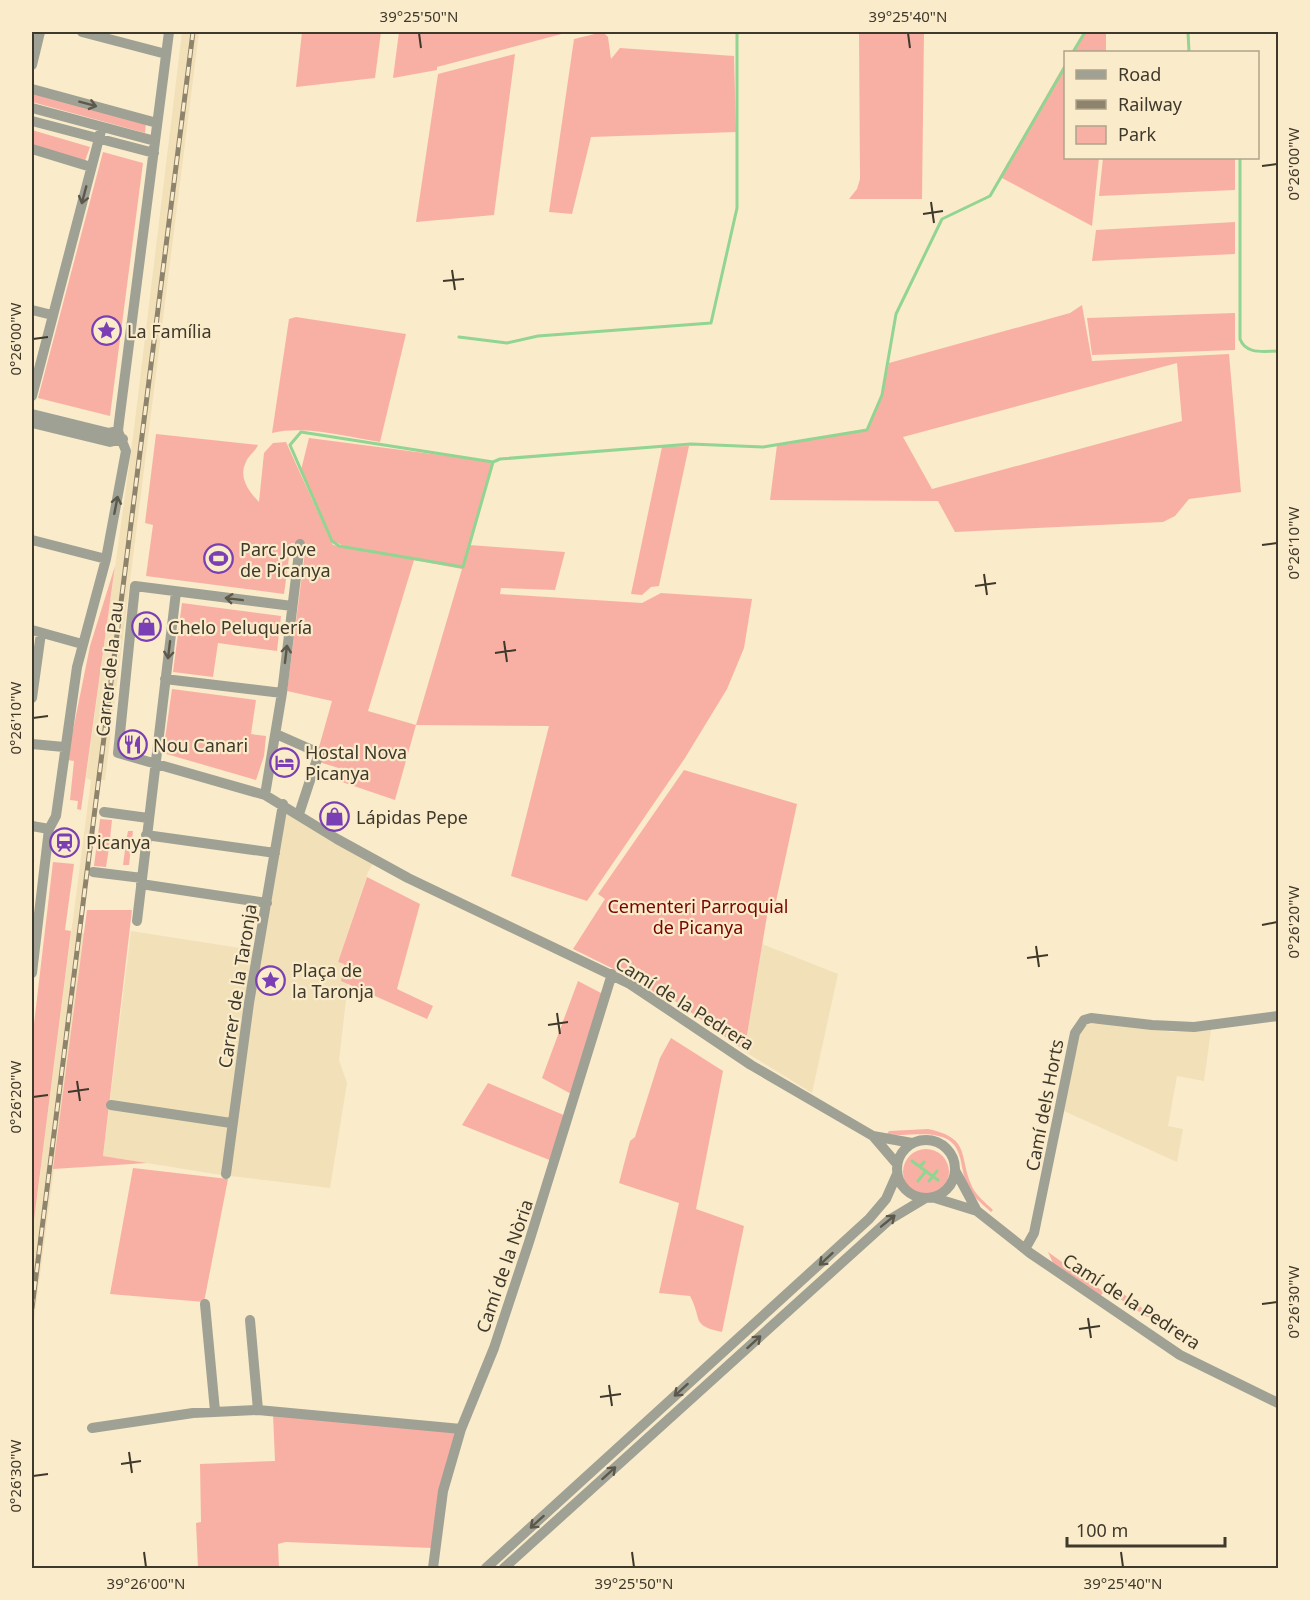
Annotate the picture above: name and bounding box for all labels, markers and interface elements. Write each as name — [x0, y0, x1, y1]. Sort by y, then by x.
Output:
text: 39°25'50"N — [380, 6, 458, 26]
text: 39°25'40"N — [869, 6, 947, 26]
legend — [1064, 51, 1259, 159]
text: Road — [1118, 62, 1161, 86]
text: Railway — [1118, 92, 1183, 116]
one-way arrow — [78, 99, 97, 111]
text: Park — [1118, 122, 1156, 146]
text: 0°26'00"W — [1283, 127, 1303, 201]
one-way arrow — [77, 185, 89, 204]
text: 0°26'00"W — [5, 302, 25, 376]
place icon: La Família — [90, 315, 122, 347]
place label: La Família — [127, 319, 212, 343]
one-way arrow — [111, 496, 122, 515]
text: 0°26'10"W — [1283, 506, 1303, 580]
place label: Parc Jove de Picanya — [240, 537, 331, 582]
sports icon: Parc Jove de Picanya — [203, 543, 235, 575]
one-way arrow — [224, 594, 244, 605]
street label: Carrer de la Pau — [90, 600, 128, 738]
shop icon: Chelo Peluquería — [131, 611, 163, 643]
place label: Chelo Peluquería — [168, 615, 312, 639]
one-way arrow — [163, 639, 174, 659]
one-way arrow — [281, 645, 292, 665]
text: 0°26'10"W — [5, 681, 25, 755]
restaurant icon: Nou Canari — [116, 729, 148, 761]
place label: Nou Canari — [153, 733, 248, 757]
place label: Hostal Nova Picanya — [305, 740, 407, 785]
hotel icon: Hostal Nova Picanya — [268, 746, 300, 778]
shop icon: Lápidas Pepe — [319, 801, 351, 833]
place label: Lápidas Pepe — [356, 805, 468, 829]
station icon: Picanya — [49, 826, 81, 858]
place label: Picanya — [86, 830, 151, 854]
text: 0°26'20"W — [1283, 885, 1303, 959]
park label: Cementeri Parroquial de Picanya — [607, 894, 789, 939]
street label: Carrer de la Taronja — [212, 902, 262, 1070]
street label: Camí de la Pedrera — [611, 951, 759, 1055]
place label: Plaça de la Taronja — [292, 958, 374, 1003]
place icon: Plaça de la Taronja — [255, 964, 287, 996]
street label: Camí dels Horts — [1019, 1037, 1069, 1173]
text: 0°26'20"W — [5, 1060, 25, 1134]
street label: Camí de la Nòria — [470, 1196, 538, 1336]
one-way arrow — [880, 1215, 896, 1228]
street label: Camí de la Pedrera — [1059, 1248, 1205, 1354]
one-way arrow — [818, 1252, 833, 1266]
text: 0°26'30"W — [1283, 1265, 1303, 1339]
one-way arrow — [746, 1335, 761, 1349]
one-way arrow — [674, 1383, 689, 1397]
text: 0°26'30"W — [5, 1439, 25, 1513]
one-way arrow — [602, 1466, 617, 1480]
scale bar — [1067, 1510, 1224, 1548]
one-way arrow — [530, 1514, 545, 1529]
text: 100 m — [1076, 1518, 1128, 1542]
text: 39°26'00"N — [107, 1573, 185, 1593]
text: 39°25'50"N — [595, 1573, 673, 1593]
text: 39°25'40"N — [1084, 1573, 1162, 1593]

